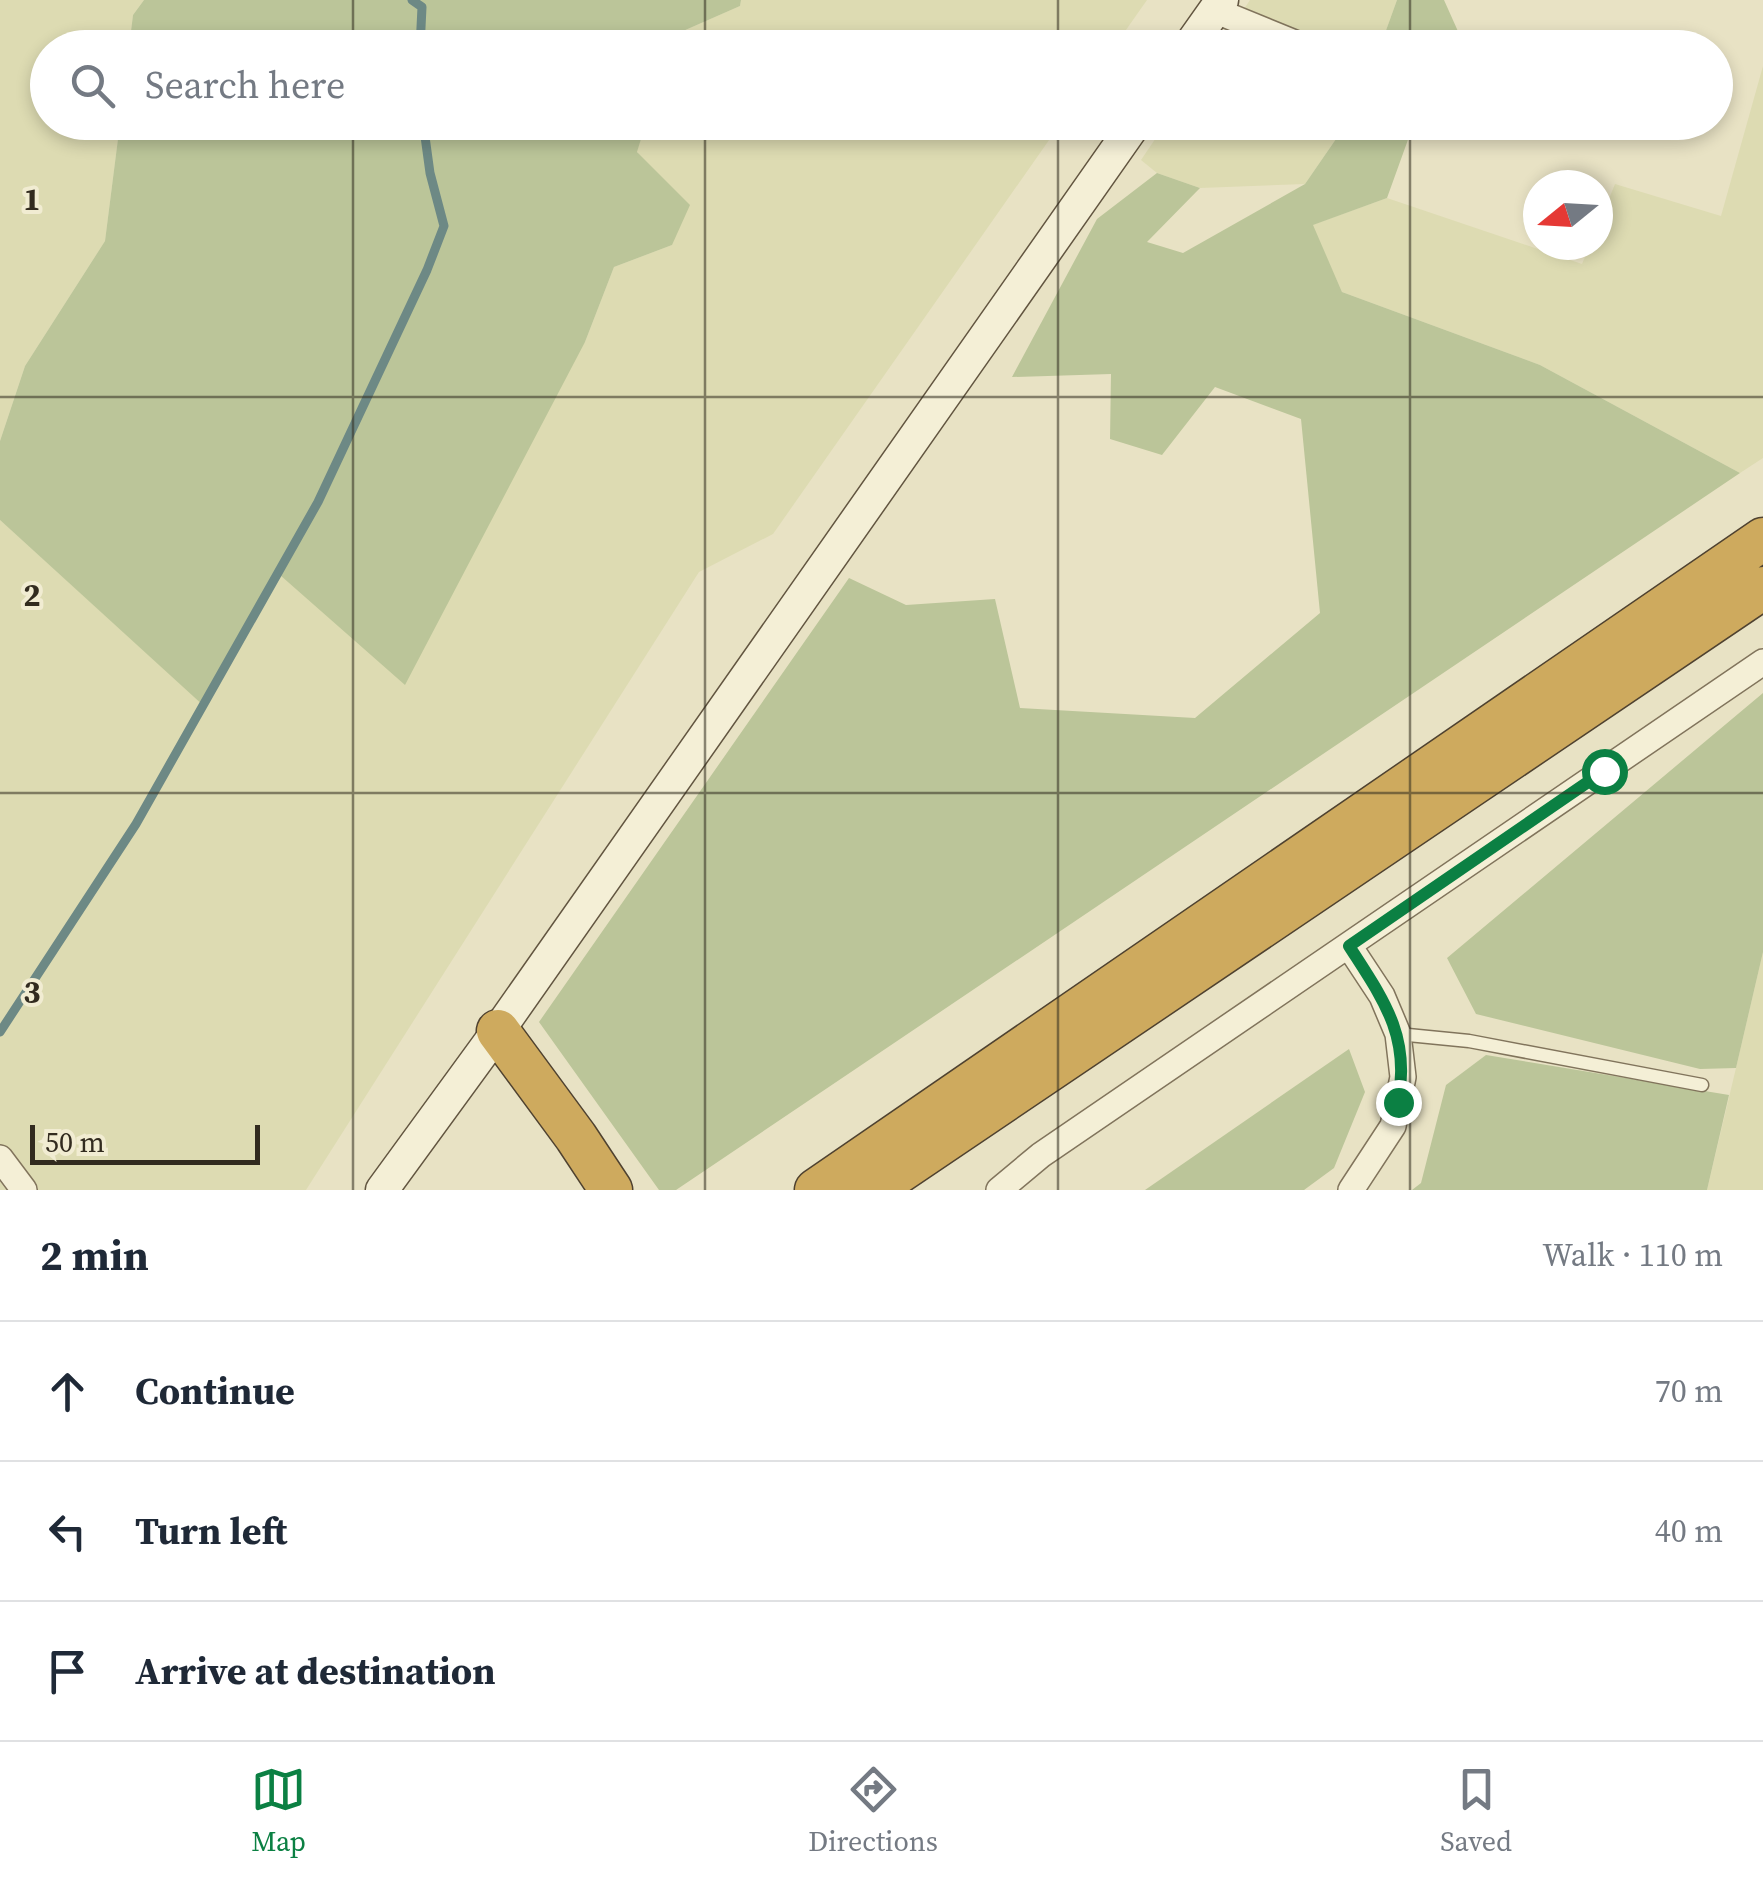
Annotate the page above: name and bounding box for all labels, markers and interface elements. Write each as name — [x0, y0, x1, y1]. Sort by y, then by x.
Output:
search box — [30, 30, 1733, 140]
icon: search — [65, 58, 120, 113]
text: Search here — [145, 59, 345, 111]
north arrow — [1523, 170, 1613, 260]
text: 1 — [23, 177, 41, 221]
text: 2 — [23, 573, 41, 617]
route start — [1582, 749, 1628, 795]
text: 3 — [23, 970, 41, 1014]
route end — [1376, 1080, 1422, 1126]
scale bar — [30, 1120, 260, 1164]
text: 50 m — [45, 1123, 105, 1161]
text: 2 min — [40, 1226, 149, 1284]
text: Walk · 110 m — [1542, 1233, 1723, 1277]
icon: ahead — [40, 1364, 95, 1419]
text: Continue — [135, 1365, 295, 1417]
text: 70 m — [1655, 1369, 1723, 1413]
icon: left — [40, 1504, 95, 1559]
text: Turn left — [135, 1505, 287, 1557]
text: 40 m — [1655, 1509, 1723, 1553]
icon: arrive — [40, 1644, 95, 1699]
text: Arrive at destination — [135, 1645, 496, 1697]
tab: Map — [251, 1762, 306, 1860]
tab: Directions — [808, 1762, 938, 1860]
tab: Saved — [1440, 1762, 1512, 1860]

